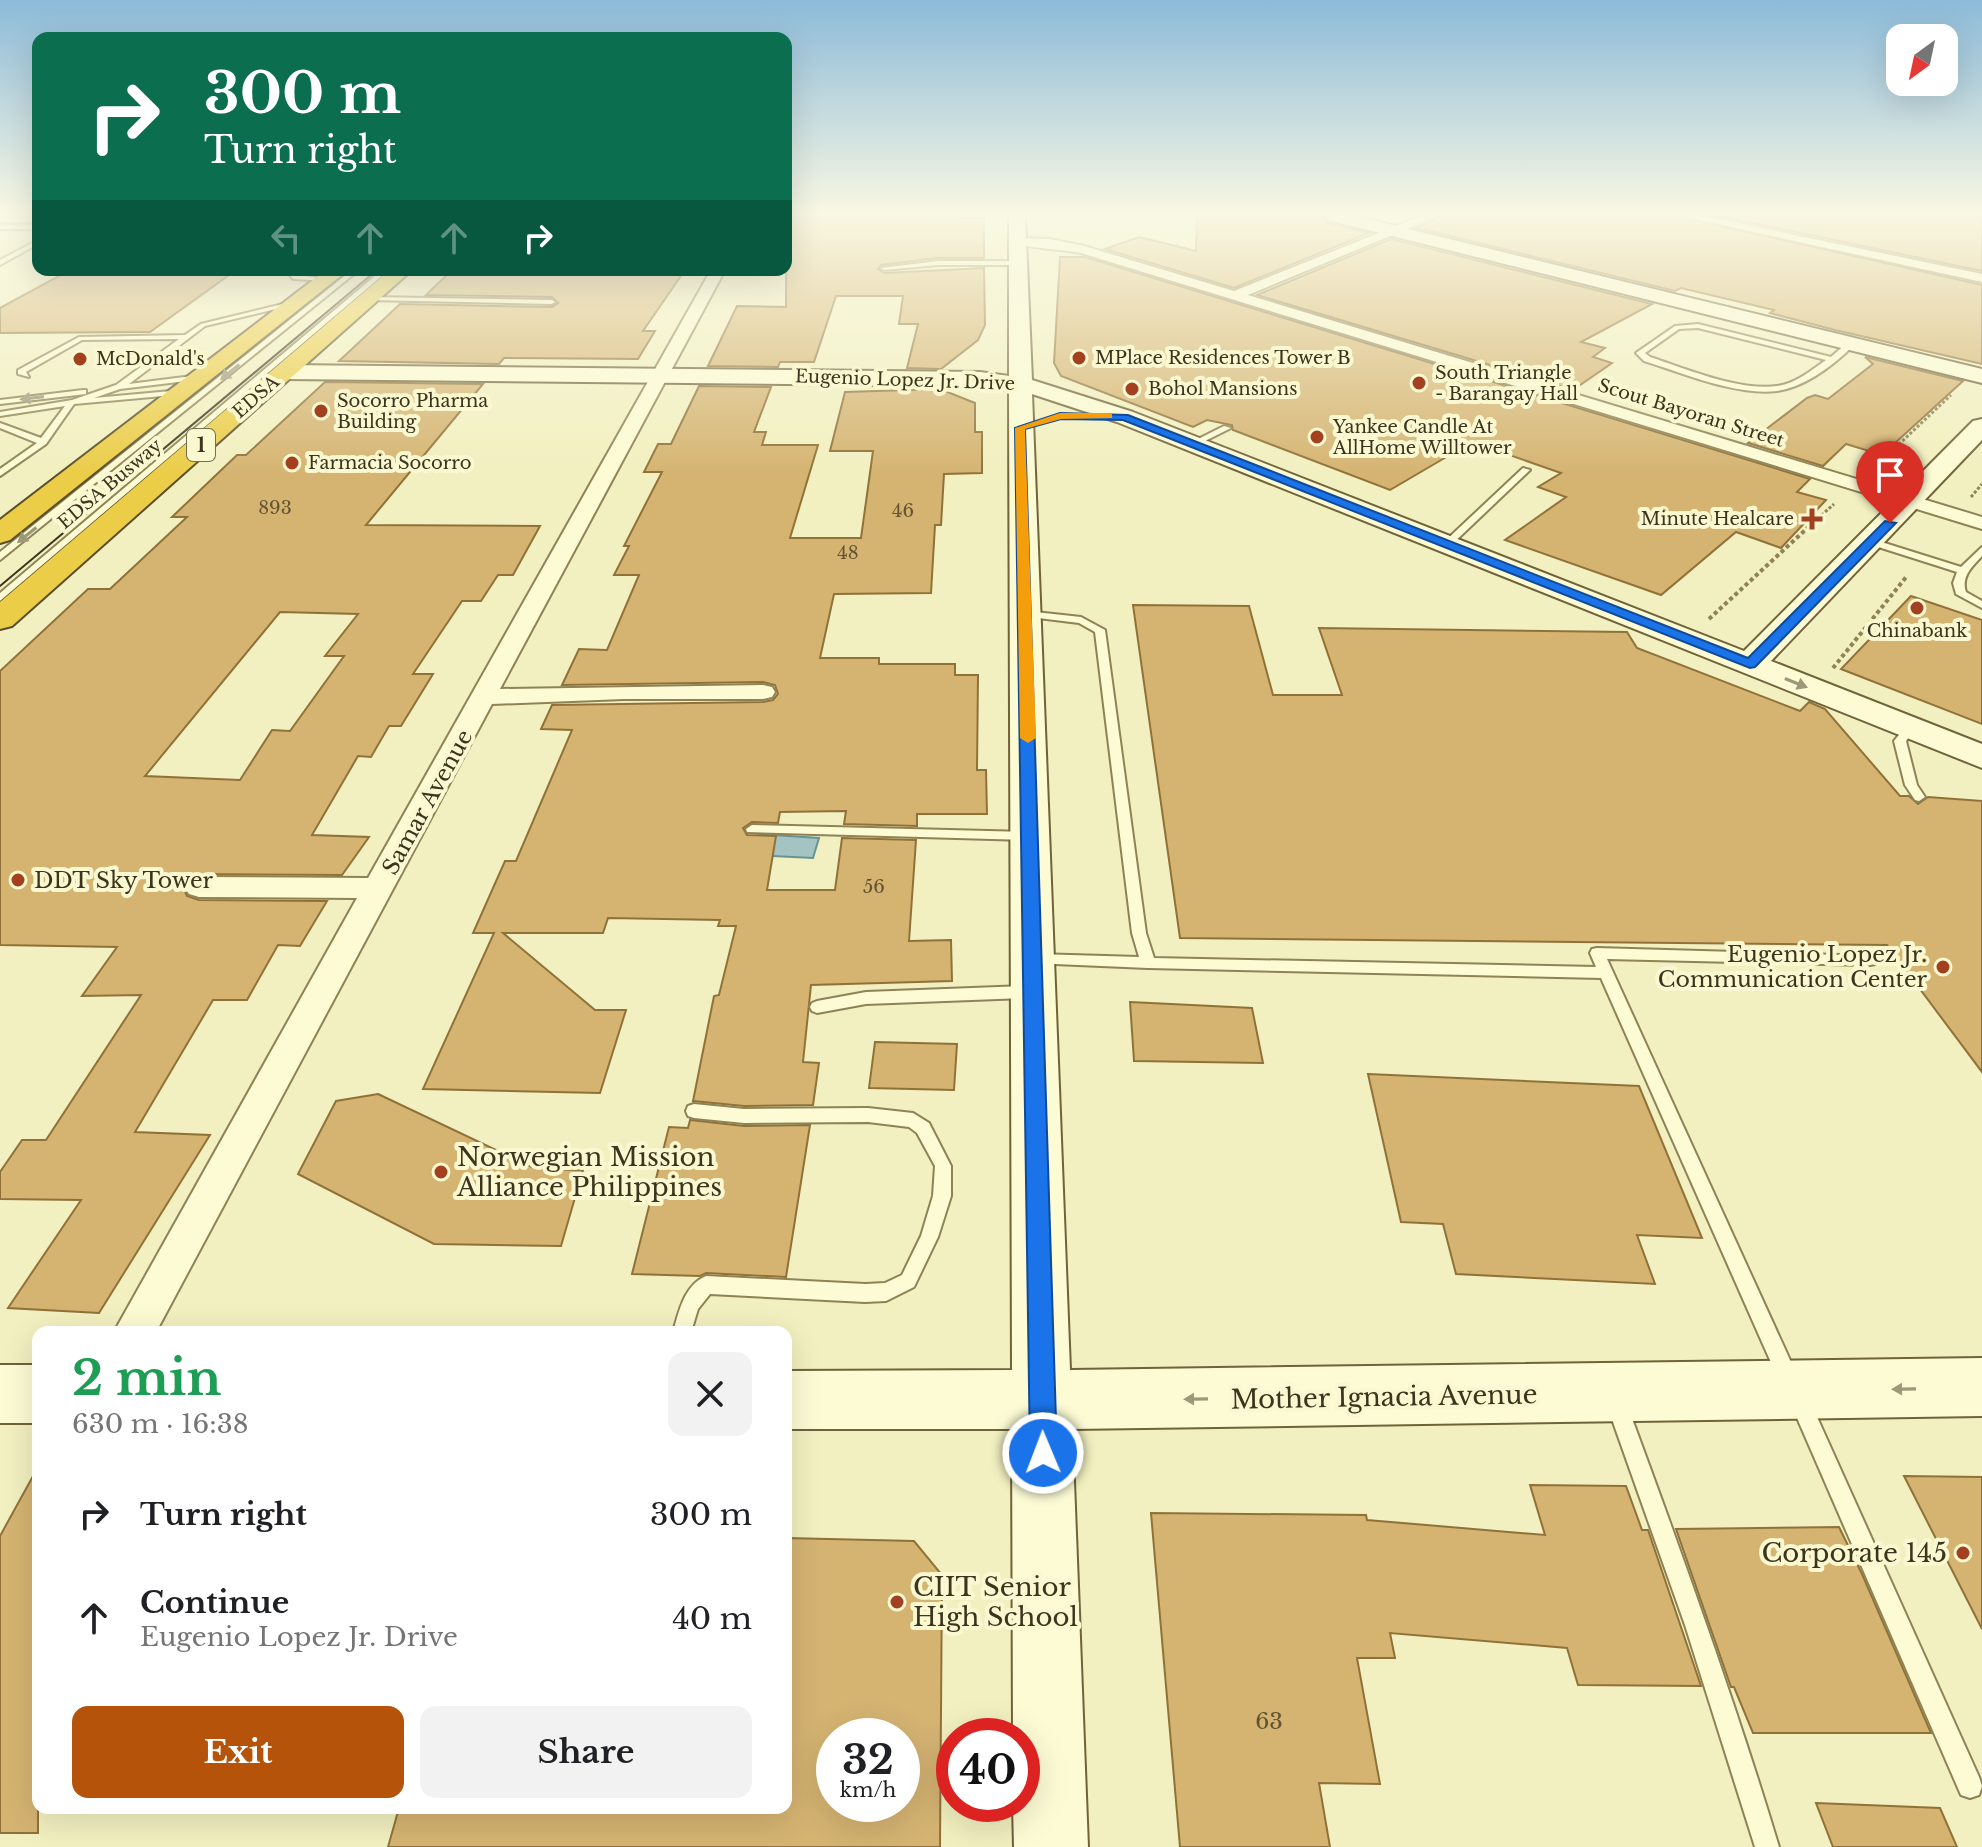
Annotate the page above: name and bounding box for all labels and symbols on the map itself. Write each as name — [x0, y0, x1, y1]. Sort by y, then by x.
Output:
north arrow — [1886, 24, 1958, 96]
place label: MPlace Residences Tower B — [1095, 347, 1351, 369]
place label: McDonald's — [96, 348, 205, 370]
marker: MPlace Residences Tower B — [1070, 349, 1088, 367]
marker: McDonald's — [71, 350, 89, 368]
place label: South Triangle - Barangay Hall — [1435, 362, 1578, 405]
one-way arrow — [220, 363, 240, 380]
street label: Eugenio Lopez Jr. Drive — [795, 365, 1015, 395]
street label: EDSA — [228, 370, 285, 423]
marker: South Triangle - Barangay Hall — [1410, 374, 1428, 392]
street label: Scout Bayoran Street — [1595, 374, 1787, 452]
place label: Bohol Mansions — [1148, 378, 1297, 400]
marker: Bohol Mansions — [1123, 380, 1141, 398]
place label: Socorro Pharma Building — [337, 390, 488, 433]
one-way arrow — [19, 392, 44, 405]
marker: Socorro Pharma Building — [312, 402, 330, 420]
place label: Yankee Candle At AllHome Willtower — [1332, 416, 1512, 459]
marker: Yankee Candle At AllHome Willtower — [1308, 428, 1326, 446]
road number: 1 — [187, 429, 215, 461]
street label: EDSA Busway — [54, 434, 167, 534]
pin — [1856, 441, 1924, 523]
place label: Farmacia Socorro — [308, 452, 472, 474]
marker: Farmacia Socorro — [283, 454, 301, 472]
house number: 893 — [258, 497, 292, 519]
house number: 46 — [892, 500, 914, 522]
place label: Minute Healcare — [1641, 508, 1794, 530]
marker: Minute Healcare — [1801, 508, 1823, 530]
one-way arrow — [18, 526, 38, 543]
house number: 48 — [837, 542, 859, 564]
marker: Chinabank — [1908, 599, 1926, 617]
place label: Chinabank — [1867, 620, 1967, 642]
one-way arrow — [1784, 676, 1808, 689]
street label: Samar Avenue — [377, 725, 478, 879]
place label: DDT Sky Tower — [34, 867, 214, 894]
marker: DDT Sky Tower — [9, 871, 27, 889]
house number: 56 — [863, 876, 885, 898]
place label: Eugenio Lopez Jr. Communication Center — [1658, 941, 1927, 993]
marker: Eugenio Lopez Jr. Communication Center — [1934, 958, 1952, 976]
place label: Norwegian Mission Alliance Philippines — [456, 1141, 722, 1203]
marker: Norwegian Mission Alliance Philippines — [432, 1163, 450, 1181]
street label: Mother Ignacia Avenue — [1230, 1378, 1538, 1416]
one-way arrow — [1891, 1382, 1916, 1395]
one-way arrow — [1183, 1393, 1208, 1406]
position arrow — [1001, 1411, 1085, 1495]
place label: Corporate 145 — [1762, 1537, 1947, 1569]
marker: Corporate 145 — [1954, 1544, 1972, 1562]
place label: CIIT Senior High School — [913, 1571, 1078, 1633]
marker: CIIT Senior High School — [888, 1593, 906, 1611]
house number: 63 — [1255, 1708, 1283, 1735]
speed limit sign: 40 — [936, 1718, 1040, 1822]

